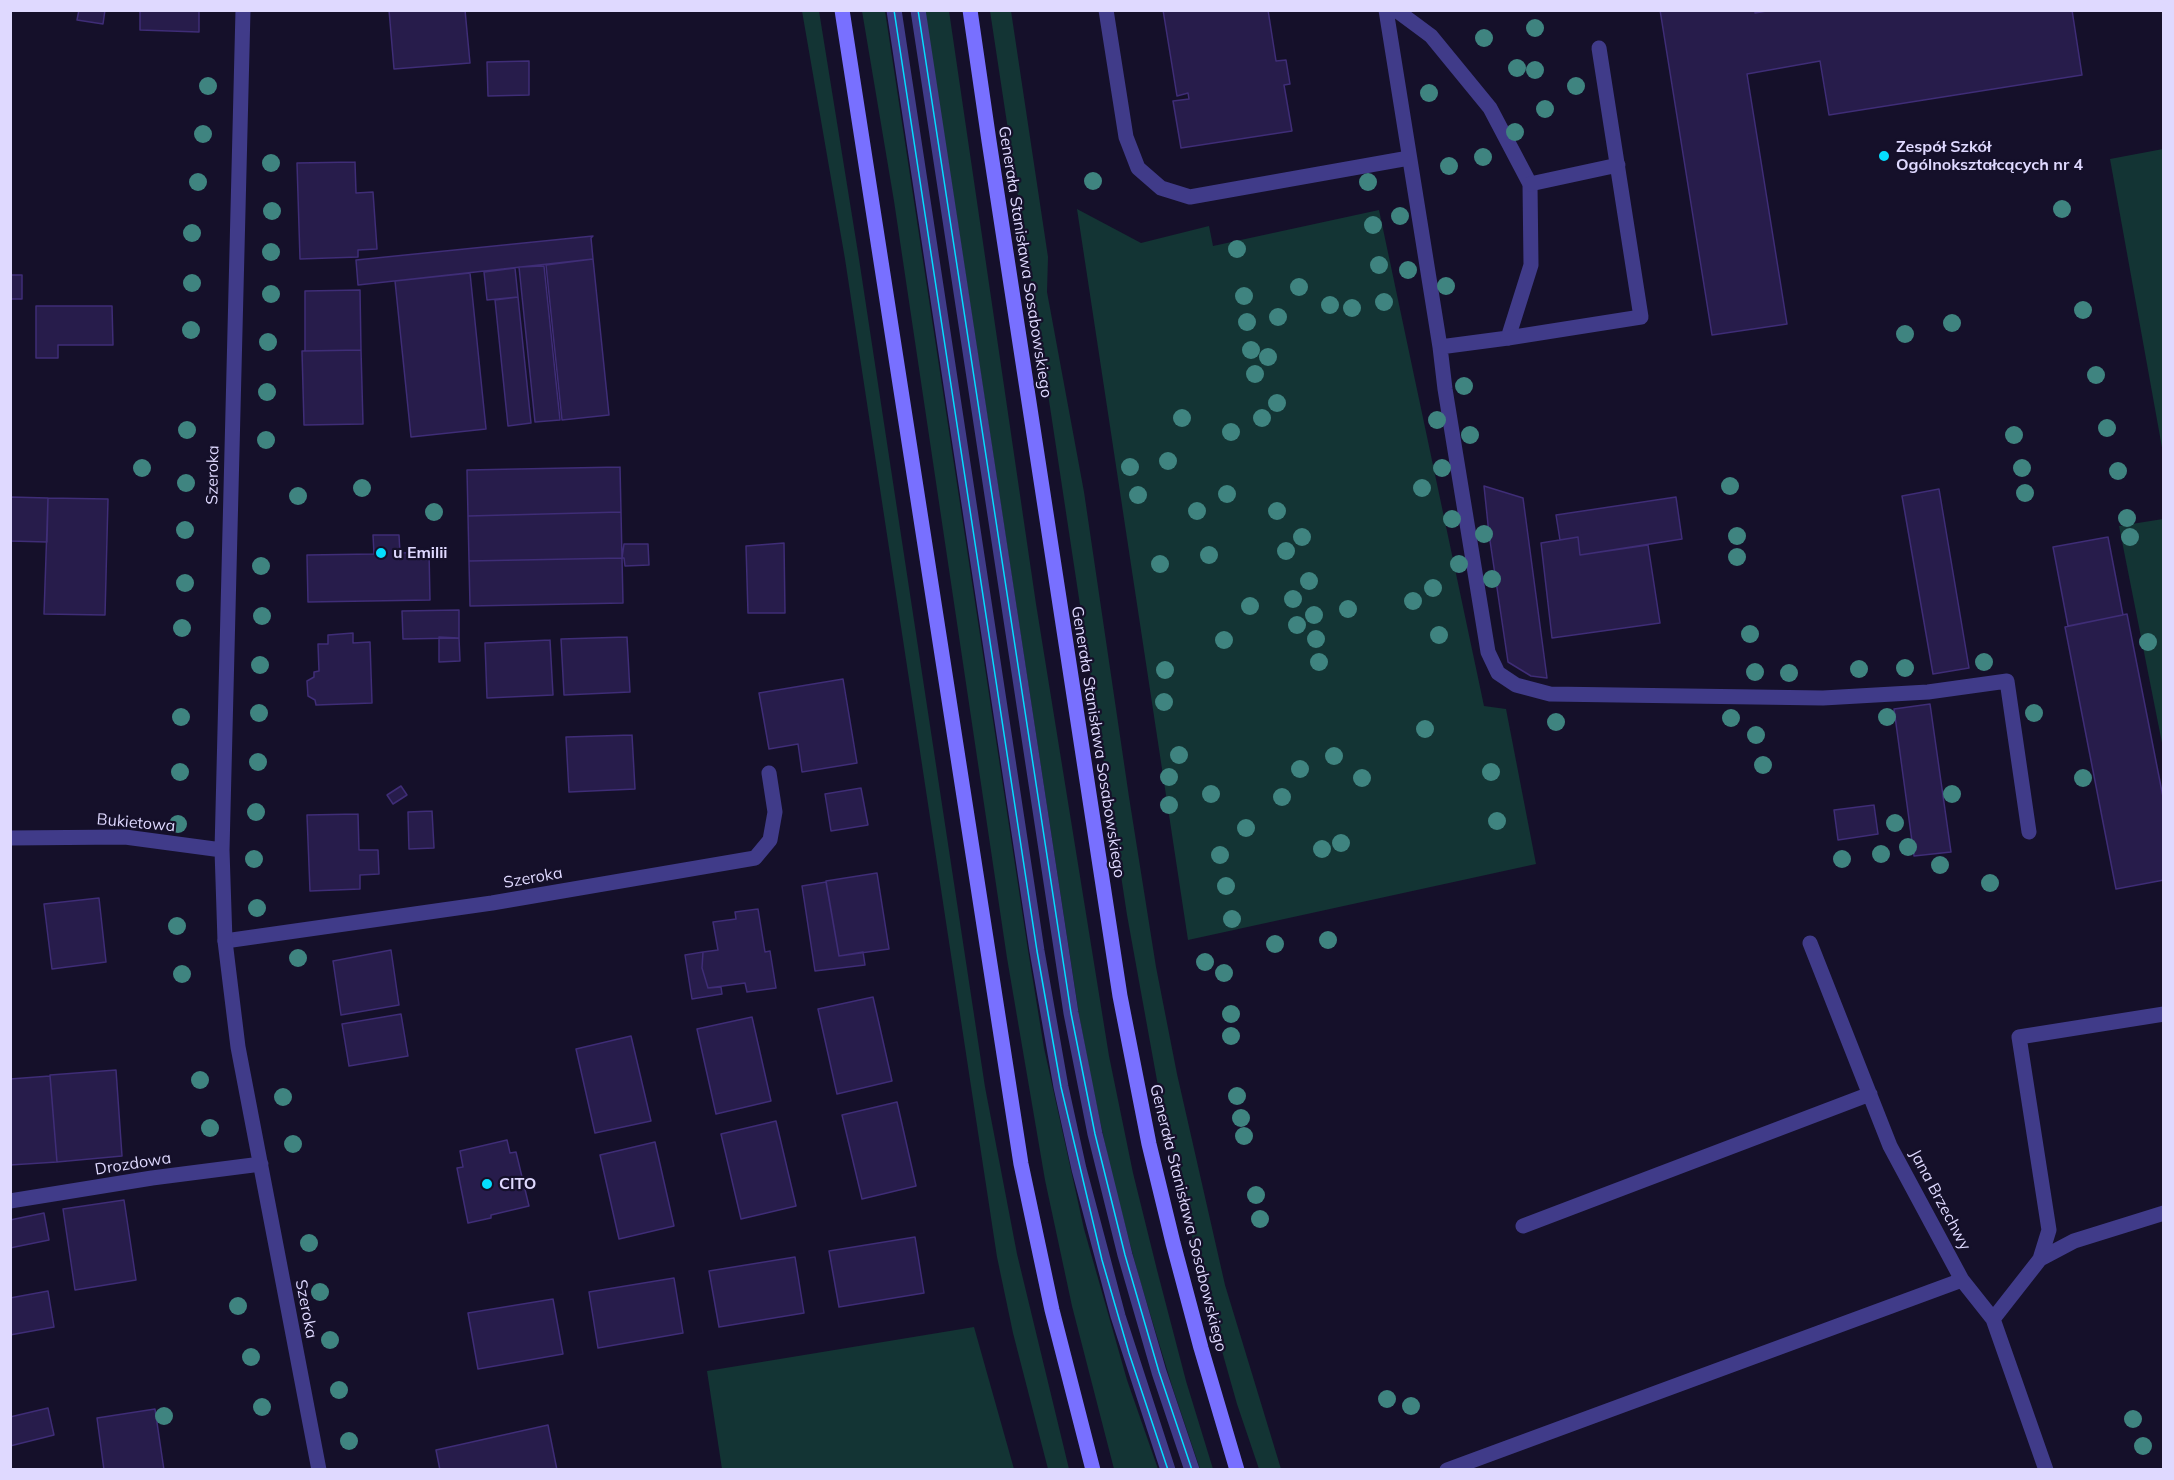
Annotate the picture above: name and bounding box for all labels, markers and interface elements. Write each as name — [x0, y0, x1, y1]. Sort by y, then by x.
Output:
street label: Generała Stanisława Sosabowskiego — [994, 125, 1056, 399]
place label: Zespół Szkół Ogólnokształcących nr 4 — [1896, 137, 2083, 175]
marker: Zespół Szkół Ogólnokształcących nr 4 — [1877, 149, 1891, 163]
street label: Szeroka — [203, 445, 223, 505]
place label: u Emilii — [393, 543, 448, 563]
marker: u Emilii — [374, 546, 388, 560]
street label: Generała Stanisława Sosabowskiego — [1067, 605, 1129, 879]
street label: Bukietowa — [96, 810, 176, 836]
street label: Szeroka — [502, 863, 564, 893]
street label: Generała Stanisława Sosabowskiego — [1145, 1082, 1231, 1354]
street label: Jana Brzechwy — [1905, 1146, 1975, 1254]
street label: Drozdowa — [94, 1149, 172, 1179]
place label: CITO — [499, 1174, 536, 1194]
marker: CITO — [480, 1177, 494, 1191]
street label: Szeroka — [291, 1278, 321, 1340]

